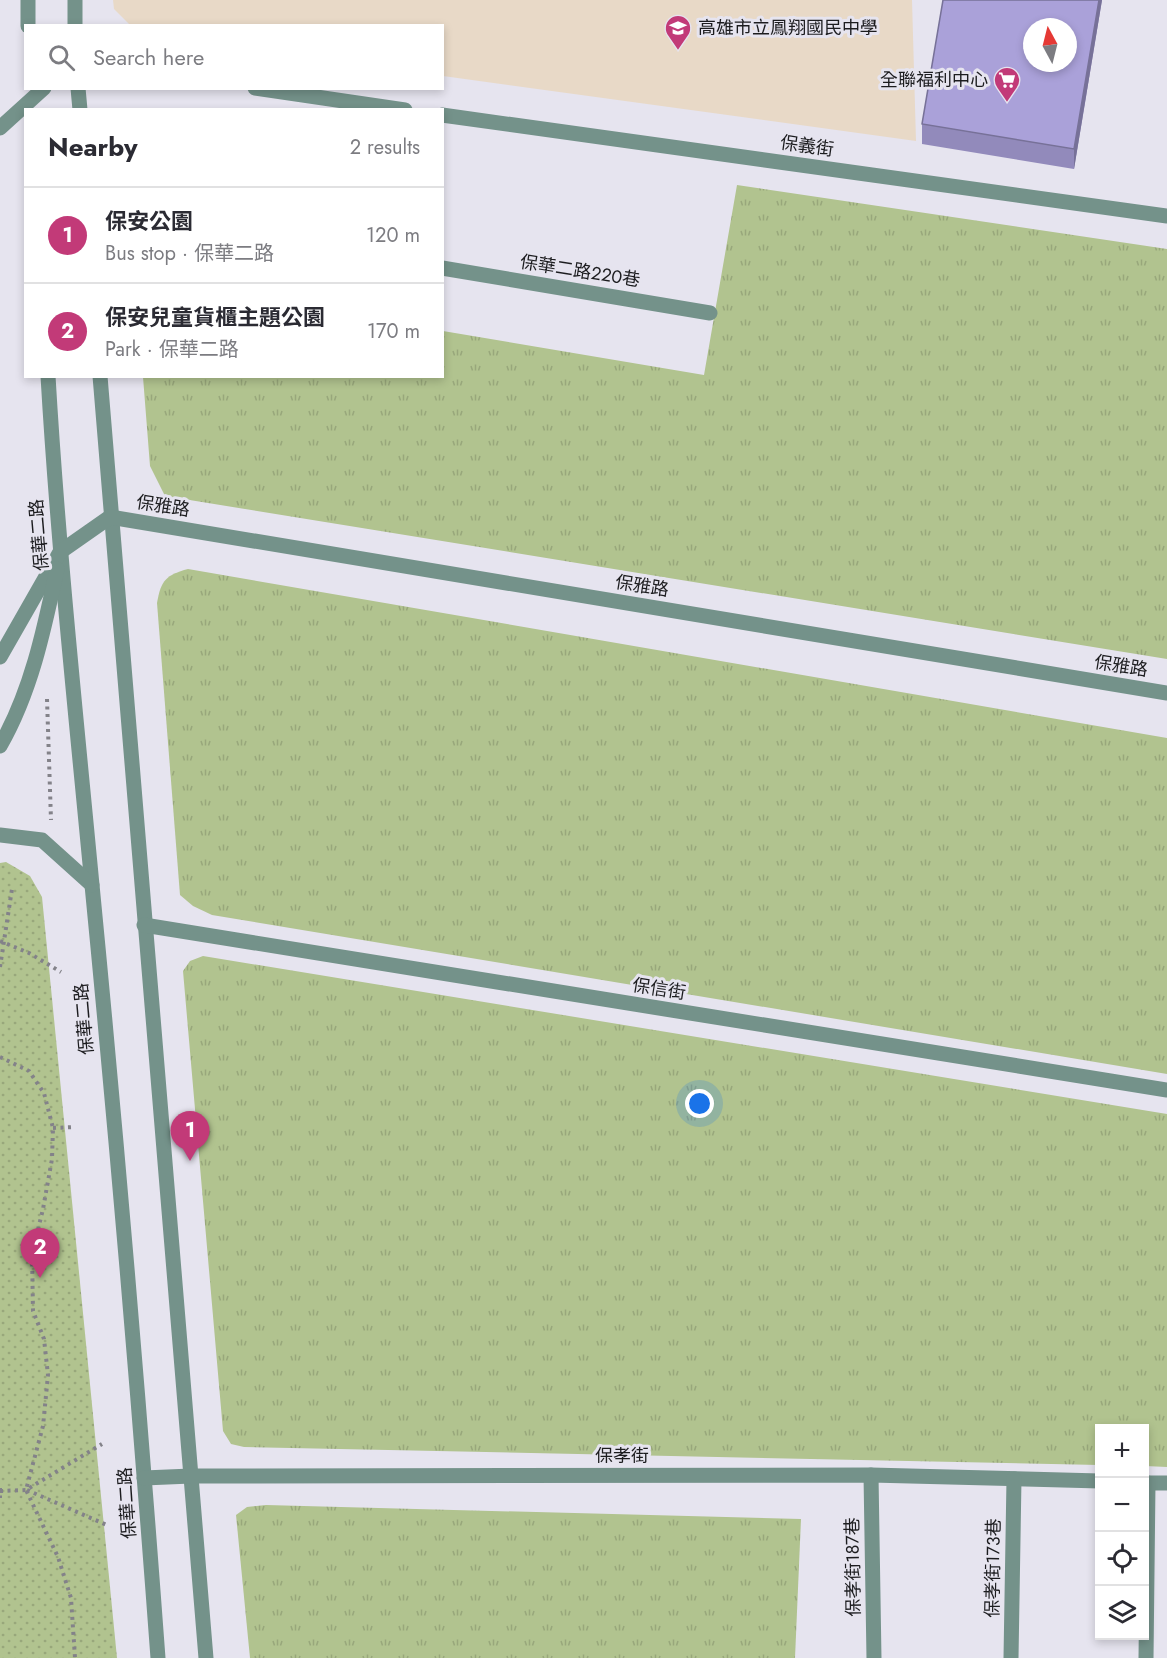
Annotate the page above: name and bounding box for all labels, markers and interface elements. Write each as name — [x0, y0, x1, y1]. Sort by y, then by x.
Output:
school or university icon: 高雄市立鳳翔國民中學 — [663, 13, 693, 51]
place label: 高雄市立鳳翔國民中學 — [698, 15, 878, 41]
north arrow — [1023, 18, 1077, 72]
search box — [24, 24, 444, 90]
icon: search — [45, 41, 78, 74]
text: Search here — [93, 41, 204, 73]
supermarket icon: 全聯福利中心 — [992, 65, 1022, 103]
place label: 全聯福利中心 — [880, 67, 988, 93]
text: Nearby — [48, 128, 137, 166]
street label: 保義街 — [778, 129, 836, 163]
text: 2 results — [350, 133, 420, 162]
text: 保安公園 — [105, 205, 193, 237]
text: 1 — [62, 221, 73, 250]
text: 120 m — [366, 221, 420, 250]
text: Bus stop · 保華二路 — [105, 239, 274, 268]
street label: 保華二路220巷 — [518, 249, 642, 293]
text: 保安兒童貨櫃主題公園 — [105, 301, 325, 333]
text: 2 — [61, 317, 74, 346]
text: 170 m — [367, 317, 420, 346]
text: Park · 保華二路 — [105, 335, 239, 364]
street label: 保雅路 — [134, 489, 192, 523]
street label: 保華二路 — [23, 498, 55, 572]
street label: 保雅路 — [613, 569, 671, 603]
street label: 保雅路 — [1092, 649, 1150, 683]
street label: 保信街 — [630, 972, 688, 1006]
street label: 保華二路 — [68, 982, 100, 1056]
your location — [685, 1089, 714, 1118]
pin: 1 — [170, 1112, 210, 1161]
pin: 2 — [20, 1228, 60, 1278]
map controls — [1095, 1424, 1149, 1640]
button: + — [1095, 1424, 1149, 1478]
street label: 保孝街 — [595, 1443, 649, 1469]
street label: 保華二路 — [112, 1466, 142, 1540]
button: − — [1095, 1478, 1149, 1532]
street label: 保孝街187巷 — [839, 1517, 867, 1617]
street label: 保孝街173巷 — [979, 1518, 1007, 1618]
button: locate — [1095, 1532, 1149, 1586]
button: layers — [1095, 1586, 1149, 1640]

